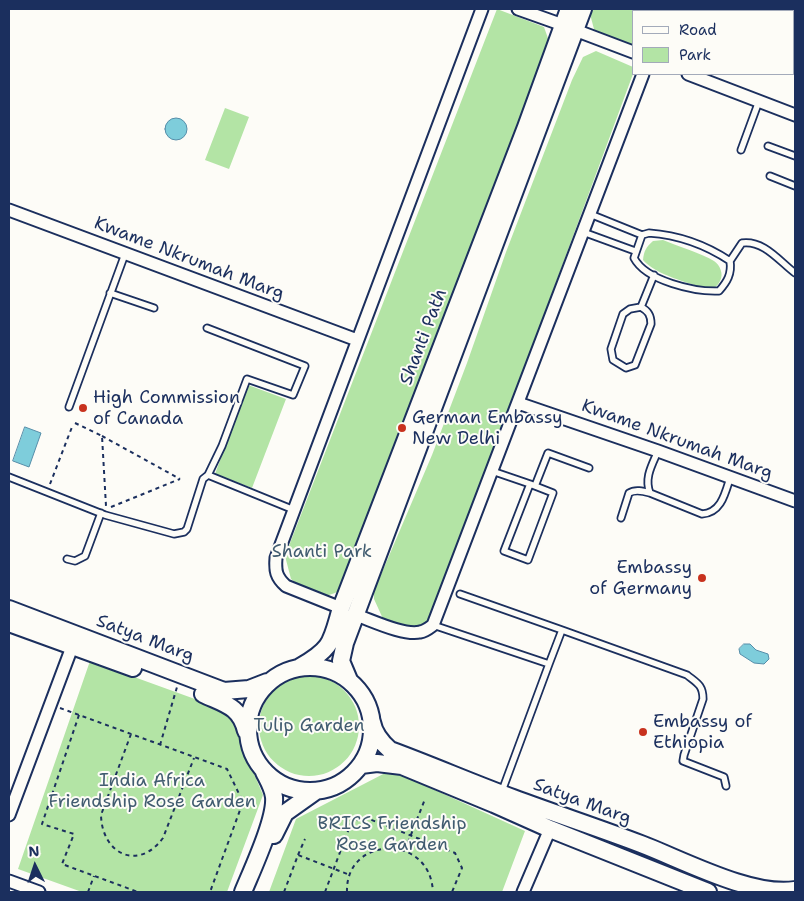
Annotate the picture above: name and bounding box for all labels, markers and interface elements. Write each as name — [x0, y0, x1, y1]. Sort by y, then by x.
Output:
legend — [632, 10, 794, 75]
text: Road — [679, 20, 717, 40]
text: Park — [679, 45, 711, 65]
street label: Kwame Nkrumah Marg — [91, 213, 287, 305]
street label: Shanti Path — [396, 286, 452, 388]
place label: High Commission of Canada — [93, 387, 240, 429]
street label: Kwame Nkrumah Marg — [578, 395, 776, 485]
marker: High Commission of Canada — [77, 402, 89, 414]
place label: German Embassy New Delhi — [412, 407, 563, 449]
marker: German Embassy New Delhi — [396, 422, 408, 434]
park label: Shanti Park — [272, 541, 372, 563]
place label: Embassy of Germany — [589, 557, 692, 600]
marker: Embassy of Germany — [696, 572, 708, 584]
street label: Satya Marg — [93, 611, 197, 667]
place label: Embassy of Ethiopia — [653, 711, 752, 754]
park label: Tulip Garden — [254, 715, 364, 737]
marker: Embassy of Ethiopia — [637, 726, 649, 738]
park label: India Africa Friendship Rose Garden — [48, 770, 256, 812]
street label: Satya Marg — [530, 774, 634, 830]
park label: BRICS Friendship Rose Garden — [317, 813, 467, 856]
north arrow — [10, 841, 60, 891]
text: N — [28, 842, 40, 860]

